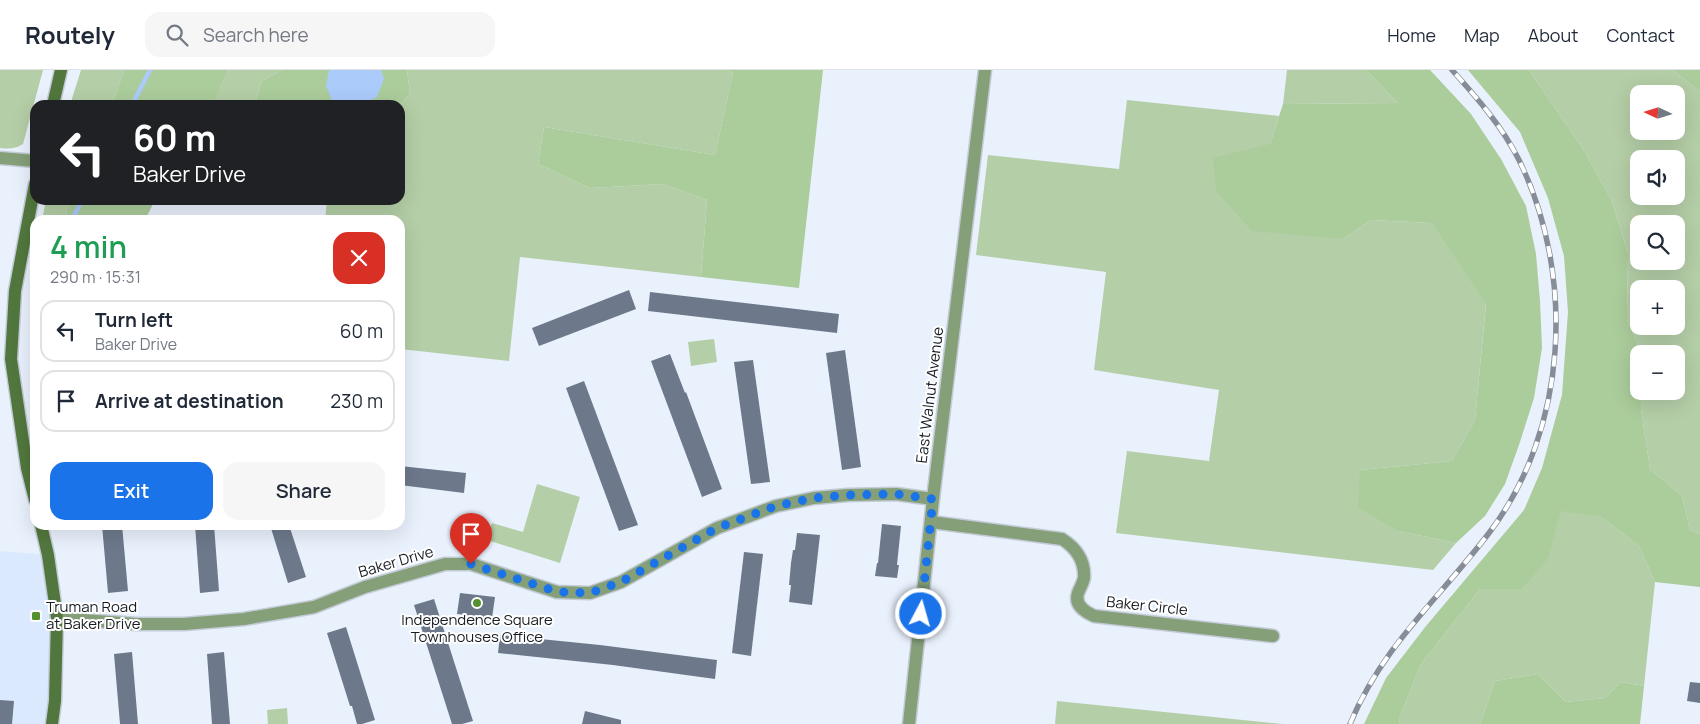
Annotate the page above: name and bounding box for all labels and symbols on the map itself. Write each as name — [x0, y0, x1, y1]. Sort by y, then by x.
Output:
north arrow — [1630, 85, 1685, 140]
street label: East Walnut Avenue — [911, 325, 948, 464]
pin — [450, 513, 492, 564]
street label: Baker Drive — [356, 541, 436, 582]
position arrow — [894, 587, 946, 639]
street label: Baker Circle — [1105, 591, 1189, 620]
place label: Truman Road at Baker Drive — [46, 596, 141, 634]
marker: Independence Square Townhouses Office — [471, 597, 483, 609]
place label: Independence Square Townhouses Office — [401, 609, 553, 647]
marker: Truman Road at Baker Drive — [30, 610, 42, 622]

